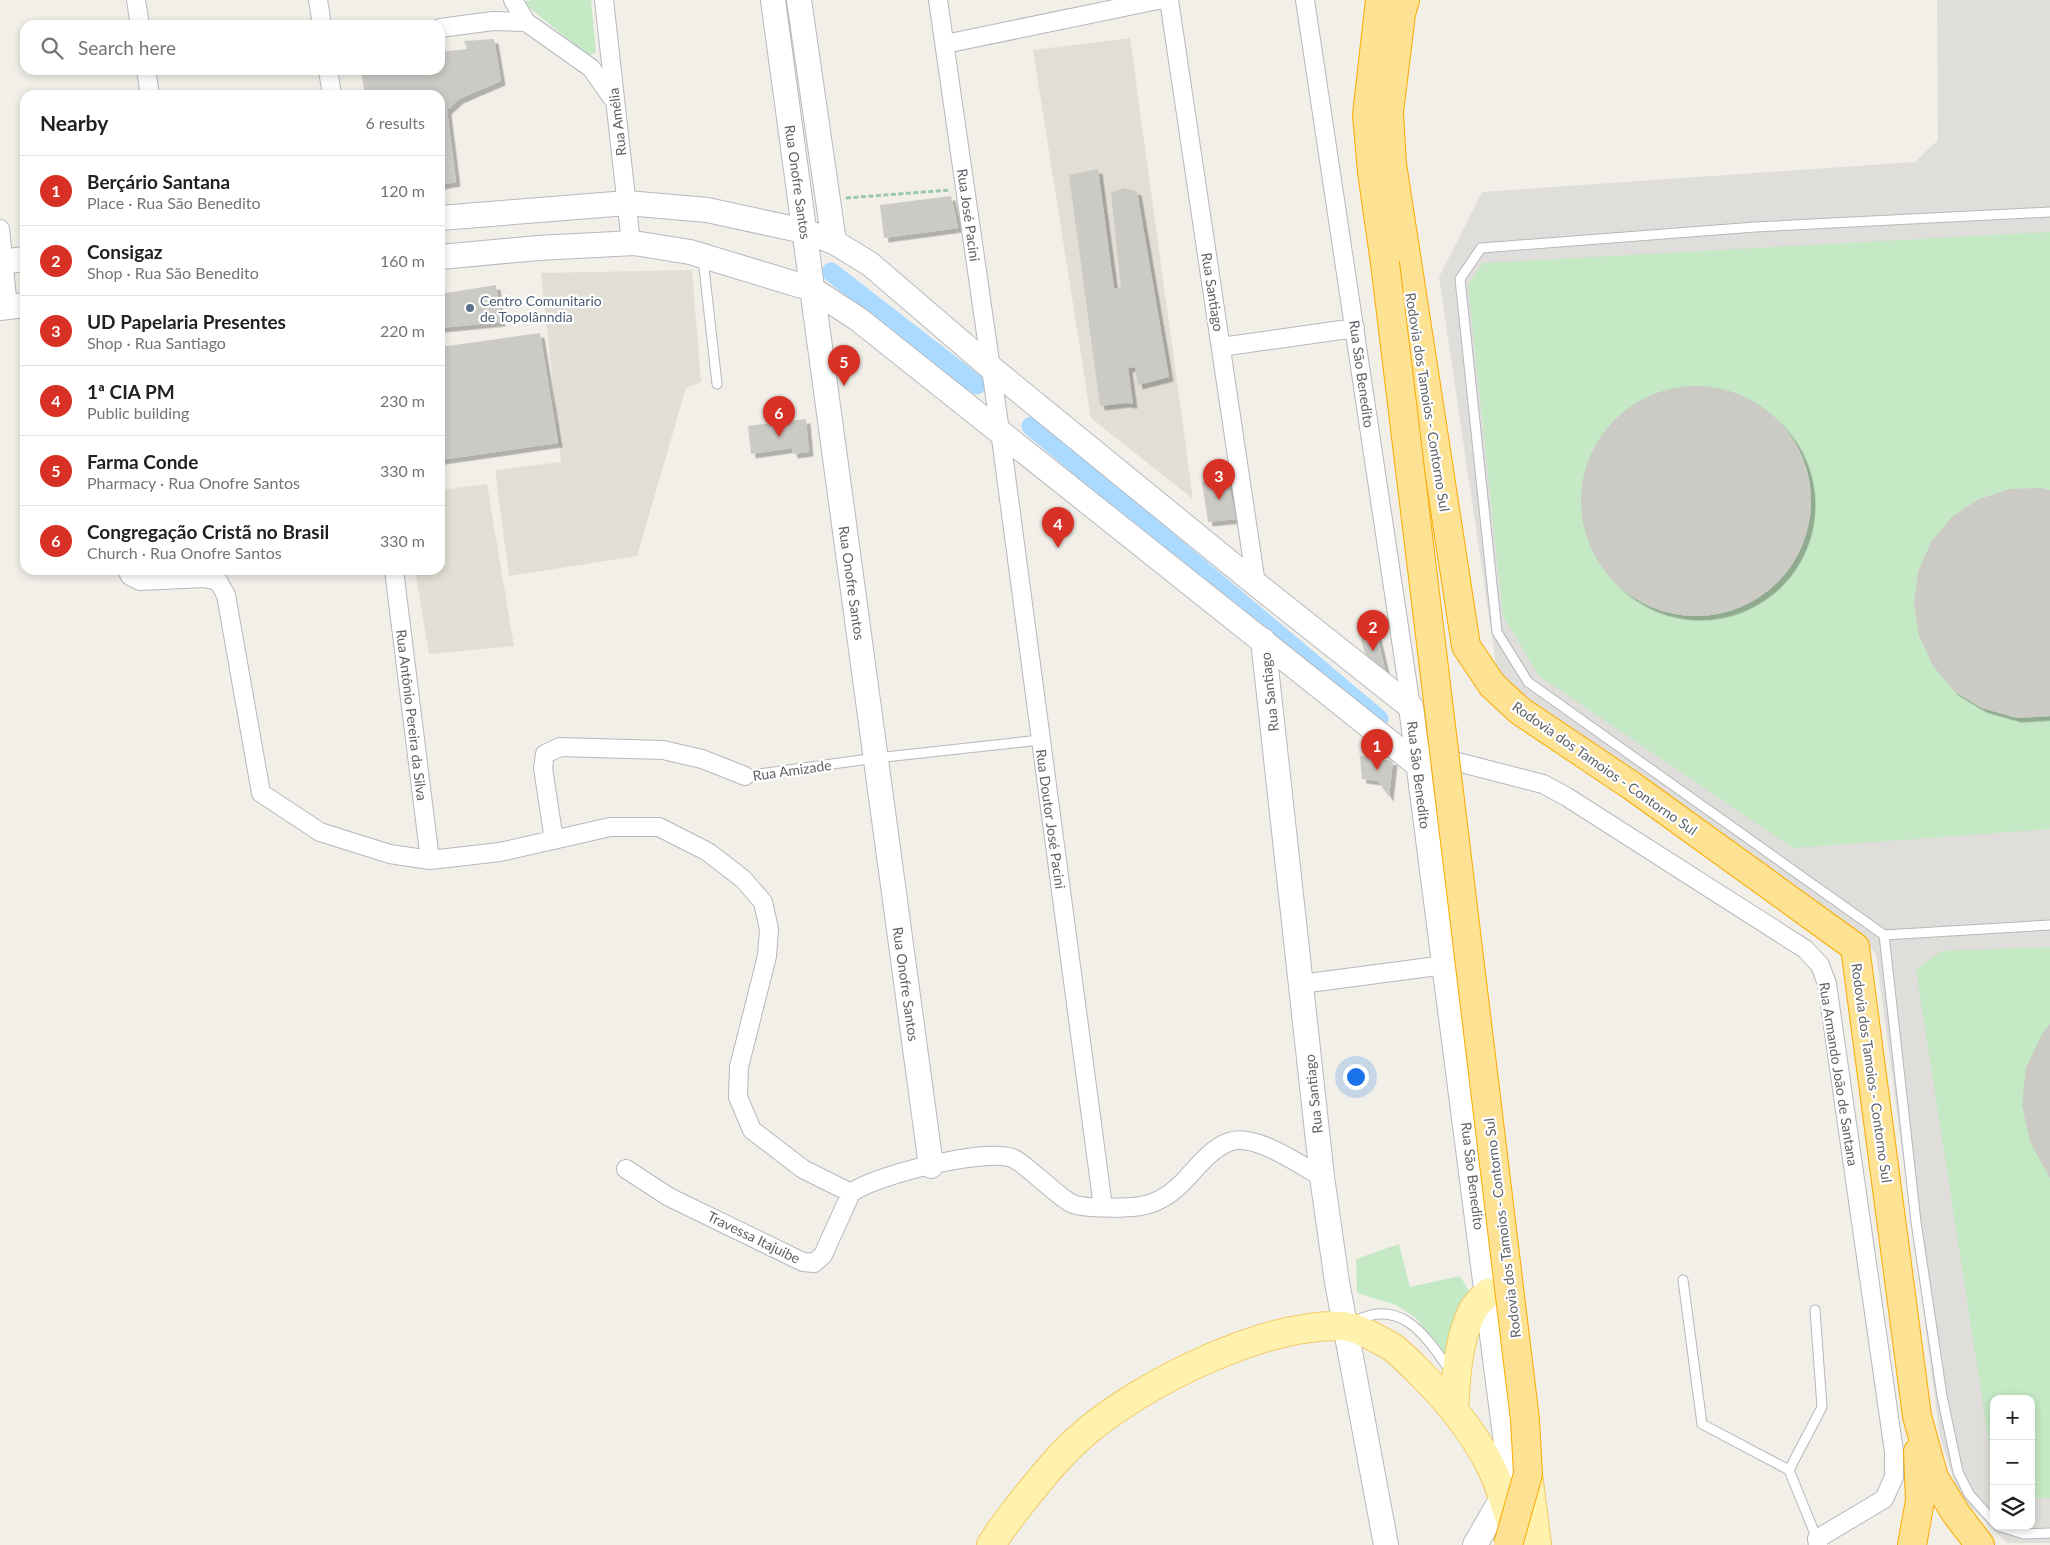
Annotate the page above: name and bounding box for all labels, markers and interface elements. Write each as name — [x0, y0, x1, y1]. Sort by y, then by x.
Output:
search box — [20, 20, 445, 75]
icon: search — [38, 34, 66, 62]
text: Search here — [78, 36, 176, 59]
street label: Rua Amélia — [604, 87, 630, 157]
text: Nearby — [40, 110, 108, 135]
text: 6 results — [365, 113, 425, 132]
street label: Rua Onofre Santos — [782, 124, 814, 240]
street label: Rua José Pacini — [954, 168, 984, 262]
text: Berçário Santana — [87, 170, 230, 193]
text: 1 — [51, 181, 61, 200]
text: 120 m — [380, 181, 425, 200]
text: Place · Rua São Benedito — [87, 193, 261, 212]
text: Consigaz — [87, 240, 163, 263]
text: 2 — [51, 251, 61, 270]
text: 160 m — [380, 251, 425, 270]
street label: Rua Santiago — [1198, 251, 1228, 333]
text: Shop · Rua São Benedito — [87, 263, 259, 282]
street label: Rodovia dos Tamoios - Contorno Sul — [1402, 291, 1454, 513]
place label: Centro Comunitario de Topolânndia — [480, 292, 602, 325]
marker: Centro Comunitario de Topolânndia — [464, 302, 476, 314]
text: UD Papelaria Presentes — [87, 310, 286, 333]
street label: Rua São Benedito — [1346, 319, 1378, 429]
text: 3 — [51, 321, 61, 340]
text: 220 m — [380, 321, 425, 340]
text: Shop · Rua Santiago — [87, 333, 226, 352]
pin: 5 — [828, 345, 860, 386]
text: 1ª CIA PM — [87, 380, 175, 403]
text: 4 — [51, 391, 61, 410]
text: 230 m — [380, 391, 425, 410]
pin: 6 — [763, 396, 795, 437]
text: Public building — [87, 403, 189, 422]
text: Farma Conde — [87, 450, 198, 473]
pin: 3 — [1203, 459, 1235, 500]
text: 5 — [51, 461, 61, 480]
text: 330 m — [380, 461, 425, 480]
text: Pharmacy · Rua Onofre Santos — [87, 473, 300, 492]
pin: 4 — [1042, 507, 1074, 548]
text: Congregação Cristã no Brasil — [87, 520, 329, 543]
street label: Rua Onofre Santos — [836, 525, 868, 641]
text: 6 — [51, 531, 61, 550]
text: 330 m — [380, 531, 425, 550]
text: Church · Rua Onofre Santos — [87, 543, 282, 562]
pin: 2 — [1357, 610, 1389, 651]
street label: Rua Antônio Pereira da Silva — [393, 628, 431, 802]
street label: Rua Santiago — [1256, 651, 1282, 733]
street label: Rodovia dos Tamoios - Contorno Sul — [1509, 697, 1701, 839]
street label: Rua São Benedito — [1404, 720, 1434, 830]
pin: 1 — [1361, 729, 1393, 770]
street label: Rua Doutor José Pacini — [1033, 748, 1069, 890]
street label: Rua Amizade — [752, 756, 832, 784]
street label: Rua Onofre Santos — [890, 926, 922, 1042]
street label: Rodovia dos Tamoios - Contorno Sul — [1848, 962, 1896, 1184]
street label: Rua Armando João de Santana — [1816, 981, 1862, 1167]
street label: Rua Santiago — [1300, 1053, 1326, 1135]
your location — [1343, 1064, 1369, 1090]
street label: Rodovia dos Tamoios - Contorno Sul — [1480, 1117, 1524, 1339]
street label: Rua São Benedito — [1458, 1121, 1488, 1231]
street label: Travessa Itajuibe — [705, 1207, 803, 1267]
map controls — [1990, 1395, 2035, 1530]
button: + — [1990, 1395, 2035, 1440]
button: − — [1990, 1440, 2035, 1485]
button: layers — [1990, 1485, 2035, 1530]

